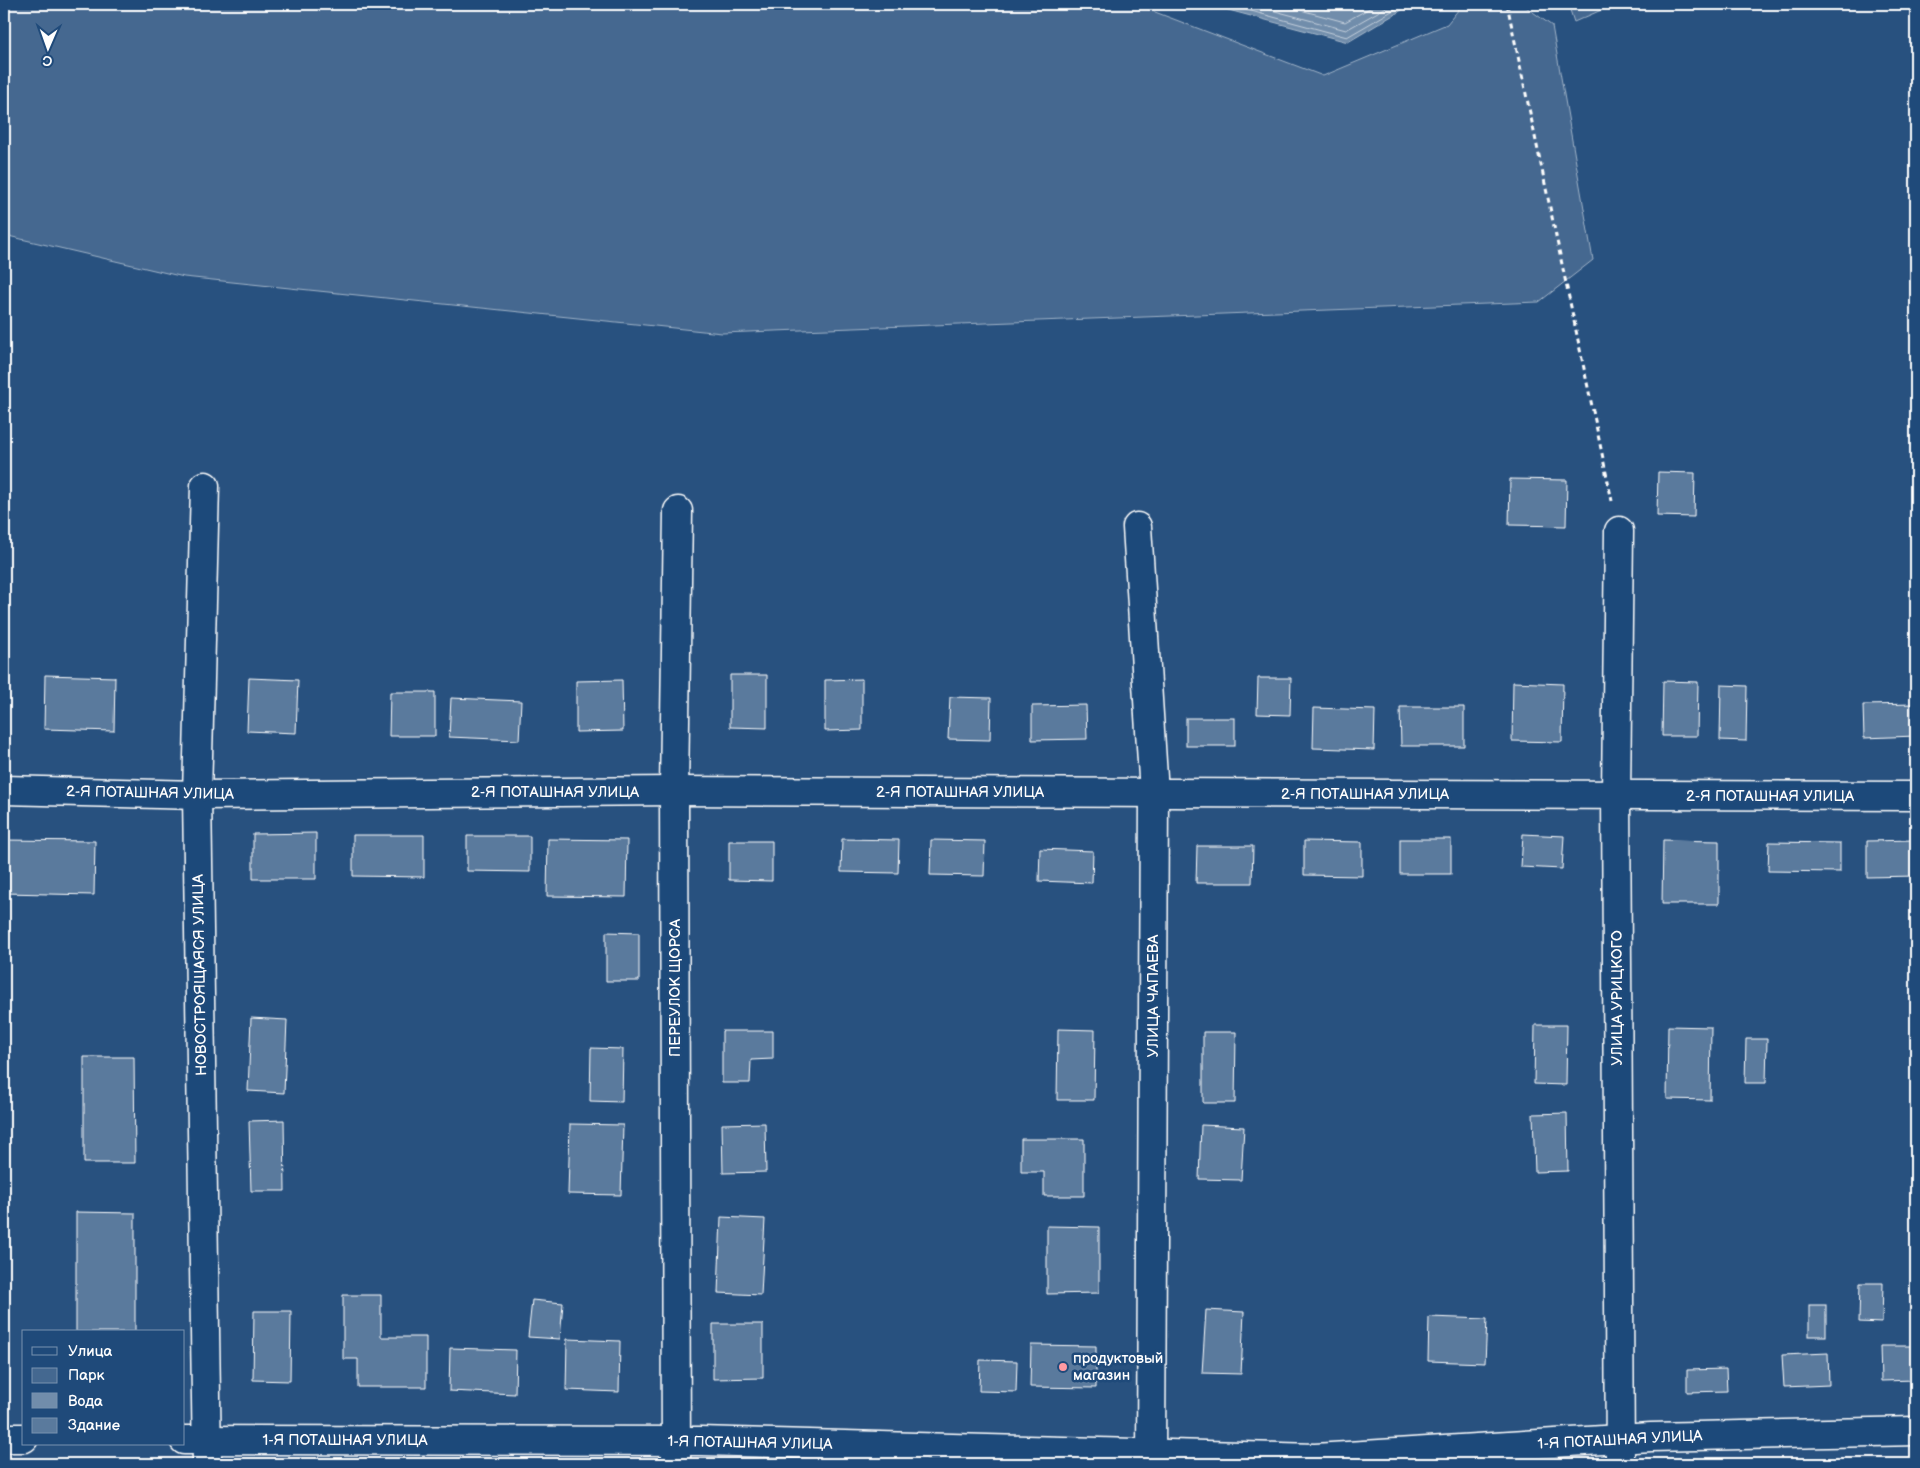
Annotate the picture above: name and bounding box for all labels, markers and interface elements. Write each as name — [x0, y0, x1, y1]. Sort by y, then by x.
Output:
north arrow — [22, 22, 72, 72]
text: С — [42, 52, 53, 69]
street label: 2-Я ПОТАШНАЯ УЛИЦА — [66, 782, 235, 804]
street label: 2-Я ПОТАШНАЯ УЛИЦА — [471, 783, 640, 802]
street label: 2-Я ПОТАШНАЯ УЛИЦА — [876, 783, 1045, 802]
street label: 2-Я ПОТАШНАЯ УЛИЦА — [1281, 785, 1450, 804]
street label: 2-Я ПОТАШНАЯ УЛИЦА — [1686, 787, 1855, 806]
street label: НОВОСТРОЯЩАЯСЯ УЛИЦА — [189, 873, 211, 1076]
street label: ПЕРЕУЛОК ЩОРСА — [666, 918, 685, 1057]
street label: УЛИЦА УРИЦКОГО — [1608, 930, 1627, 1066]
street label: УЛИЦА ЧАПАЕВА — [1144, 934, 1163, 1057]
legend — [22, 1330, 185, 1446]
text: Улица — [68, 1342, 113, 1361]
place label: продуктовый магазин — [1073, 1349, 1163, 1385]
marker: продуктовый магазин — [1057, 1361, 1069, 1373]
text: Парк — [68, 1366, 105, 1385]
text: Вода — [68, 1392, 103, 1411]
text: Здание — [68, 1416, 120, 1435]
street label: 1-Я ПОТАШНАЯ УЛИЦА — [1537, 1426, 1704, 1454]
street label: 1-Я ПОТАШНАЯ УЛИЦА — [263, 1431, 428, 1450]
street label: 1-Я ПОТАШНАЯ УЛИЦА — [667, 1432, 834, 1454]

